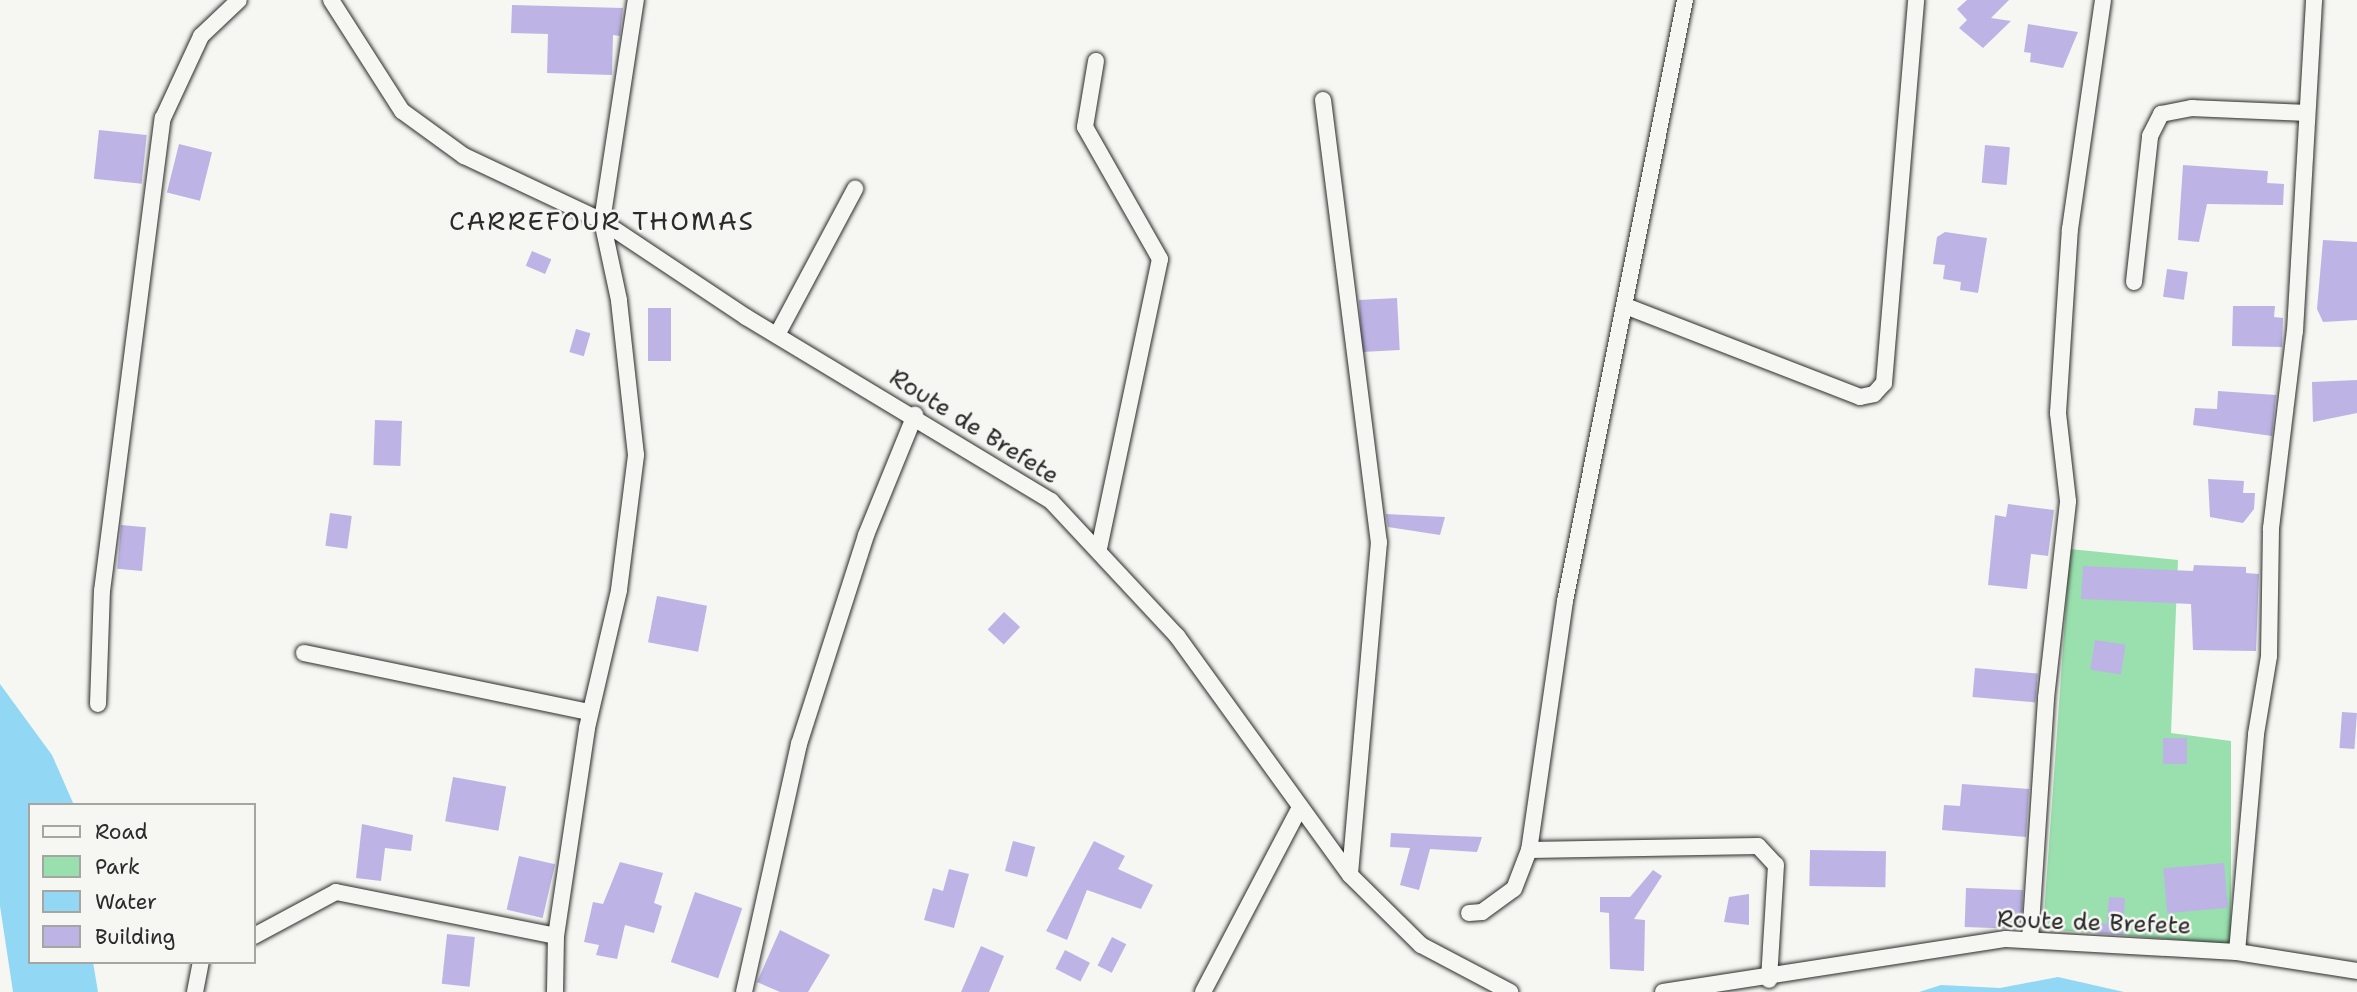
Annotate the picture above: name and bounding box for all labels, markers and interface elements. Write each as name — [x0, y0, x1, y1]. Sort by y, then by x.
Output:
district label: CARREFOUR THOMAS — [451, 205, 753, 237]
street label: Route de Brefete — [884, 363, 1064, 491]
legend — [28, 803, 256, 964]
text: Road — [95, 818, 148, 846]
text: Park — [95, 853, 140, 881]
text: Water — [95, 888, 157, 916]
street label: Route de Brefete — [1996, 905, 2192, 941]
text: Building — [95, 923, 175, 951]

